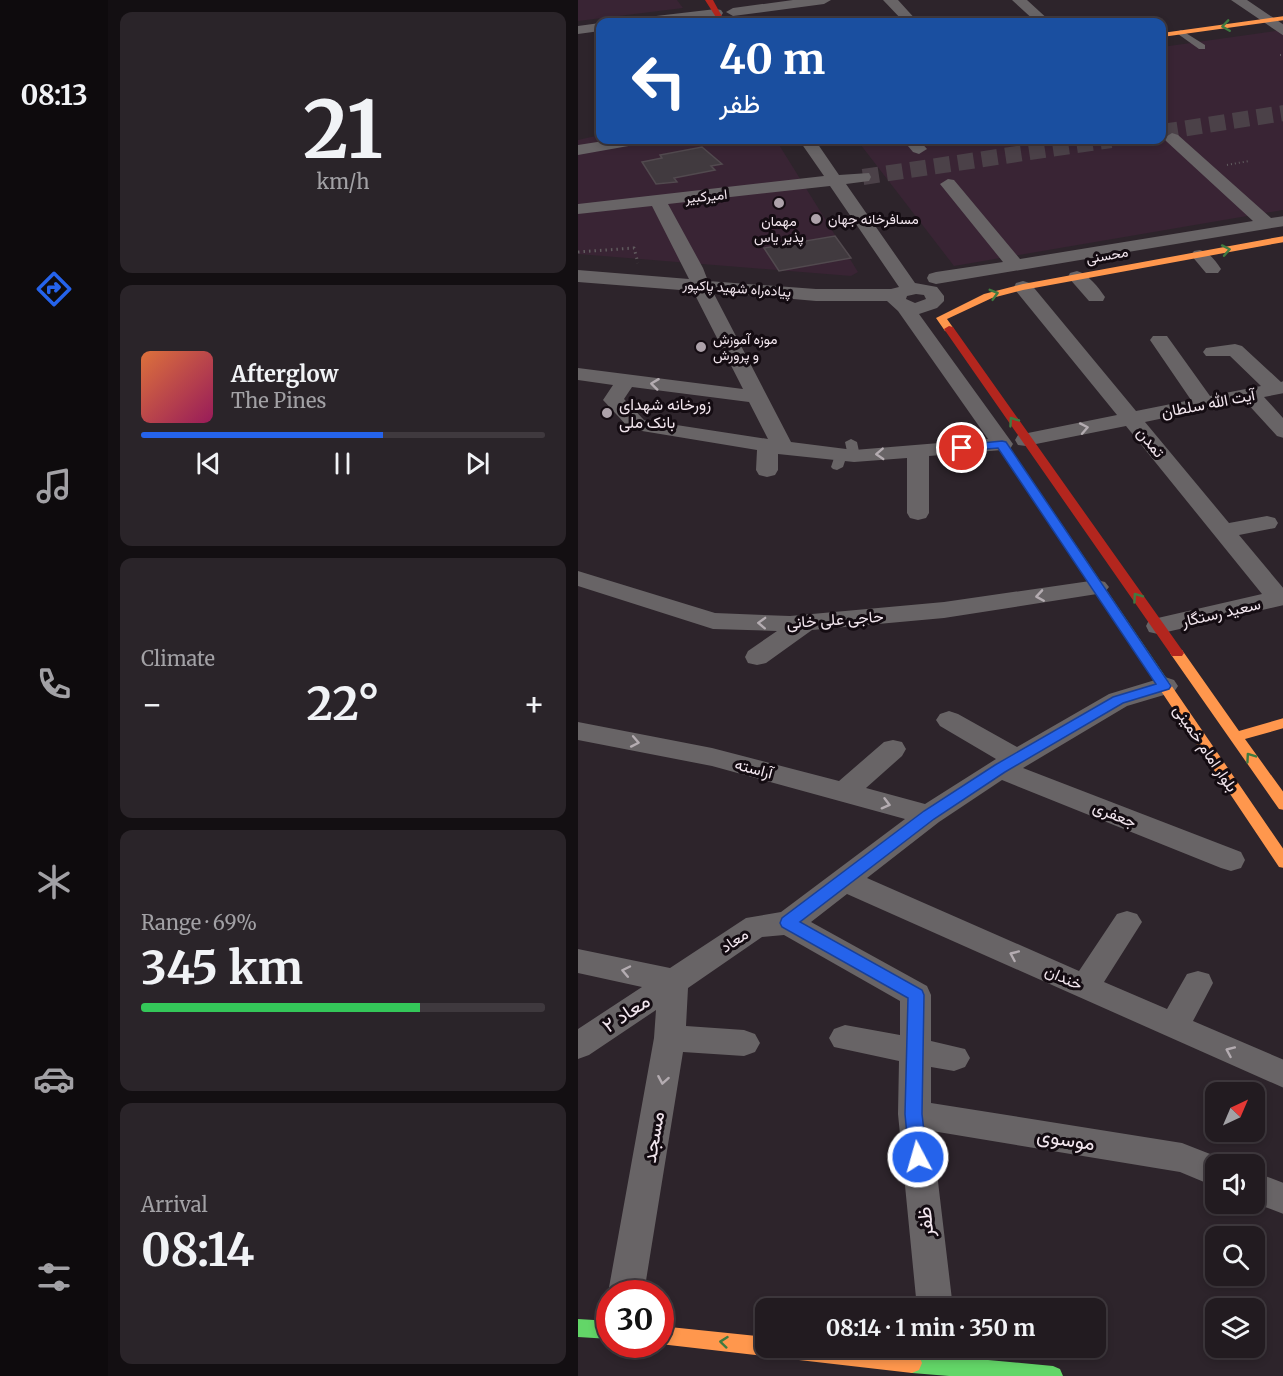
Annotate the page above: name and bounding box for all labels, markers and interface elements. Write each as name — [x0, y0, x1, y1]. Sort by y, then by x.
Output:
one-way arrow — [1221, 19, 1230, 31]
text: 40 m — [719, 33, 825, 85]
icon: left — [620, 42, 698, 120]
text: 08:13 — [20, 78, 88, 112]
text: 21 — [303, 81, 383, 179]
text: ظفر — [719, 86, 760, 120]
text: km/h — [317, 169, 369, 194]
street label: امیرکبیر — [683, 185, 728, 207]
marker: مهمان پذیر یاس — [772, 196, 786, 210]
place label: مسافرخانه جهان — [828, 210, 919, 228]
place label: مهمان پذیر یاس — [754, 212, 804, 247]
marker: مسافرخانه جهان — [809, 212, 823, 226]
street label: محسنی — [1084, 242, 1130, 268]
one-way arrow — [1221, 244, 1231, 257]
icon: directions — [33, 268, 75, 310]
street label: پیاده‌راه شهید پاکپور — [681, 275, 792, 302]
one-way arrow — [989, 289, 999, 302]
place label: موزه آموزش و پرورش — [713, 330, 777, 365]
marker: موزه آموزش و پرورش — [694, 340, 708, 354]
text: Afterglow — [231, 360, 338, 388]
one-way arrow — [651, 379, 660, 391]
street label: آیت الله سلطان — [1160, 384, 1258, 422]
text: The Pines — [231, 388, 326, 413]
place label: زورخانه شهدای بانک ملی — [619, 394, 711, 433]
marker: زورخانه شهدای بانک ملی — [600, 406, 614, 420]
one-way arrow — [1009, 416, 1020, 427]
pin — [936, 422, 987, 473]
one-way arrow — [1078, 422, 1088, 435]
street label: تمدن — [1133, 423, 1169, 461]
icon: arrive — [945, 431, 978, 464]
icon: previous — [192, 447, 225, 480]
icon: pause — [326, 447, 359, 480]
icon: next — [461, 447, 494, 480]
one-way arrow — [876, 448, 885, 461]
icon: music — [33, 465, 75, 507]
one-way arrow — [1035, 589, 1044, 601]
one-way arrow — [1133, 593, 1144, 604]
street label: سعید رستگار — [1178, 593, 1263, 632]
street label: حاجی علی خانی — [786, 606, 885, 633]
one-way arrow — [758, 616, 767, 629]
text: Climate — [141, 646, 215, 671]
icon: phone — [33, 663, 75, 705]
text: 22° — [307, 676, 379, 732]
text: − — [141, 684, 163, 725]
text: + — [523, 684, 545, 725]
street label: بلوار امام خمینی — [1169, 700, 1243, 796]
one-way arrow — [630, 735, 640, 748]
one-way arrow — [1246, 752, 1257, 763]
street label: آراسته — [732, 753, 777, 784]
one-way arrow — [881, 796, 891, 809]
street label: جعفری — [1090, 796, 1140, 833]
icon: climate — [33, 861, 75, 903]
text: Range · 69% — [141, 910, 257, 935]
street label: معاد — [716, 923, 752, 957]
text: 345 km — [141, 940, 303, 996]
one-way arrow — [1009, 950, 1020, 962]
street label: خندان — [1042, 960, 1086, 994]
one-way arrow — [621, 965, 631, 978]
street label: معاد ۲ — [597, 988, 654, 1038]
one-way arrow — [1225, 1046, 1236, 1058]
icon: car — [33, 1058, 75, 1100]
one-way arrow — [657, 1075, 670, 1085]
north arrow — [1205, 1082, 1265, 1142]
map controls — [1205, 1082, 1265, 1358]
street label: مسجد — [636, 1109, 669, 1165]
street label: موسوی — [1035, 1122, 1097, 1156]
position arrow — [886, 1125, 950, 1189]
button: sound — [1205, 1154, 1265, 1214]
text: Arrival — [141, 1192, 208, 1217]
street label: ظفر — [910, 1205, 940, 1240]
text: 08:14 — [141, 1222, 254, 1278]
button: search — [1205, 1226, 1265, 1286]
icon: filters — [33, 1256, 75, 1298]
speed limit sign: 30 — [596, 1280, 674, 1358]
button: layers — [1205, 1298, 1265, 1358]
text: 08:14 · 1 min · 350 m — [826, 1314, 1035, 1342]
one-way arrow — [719, 1337, 728, 1349]

